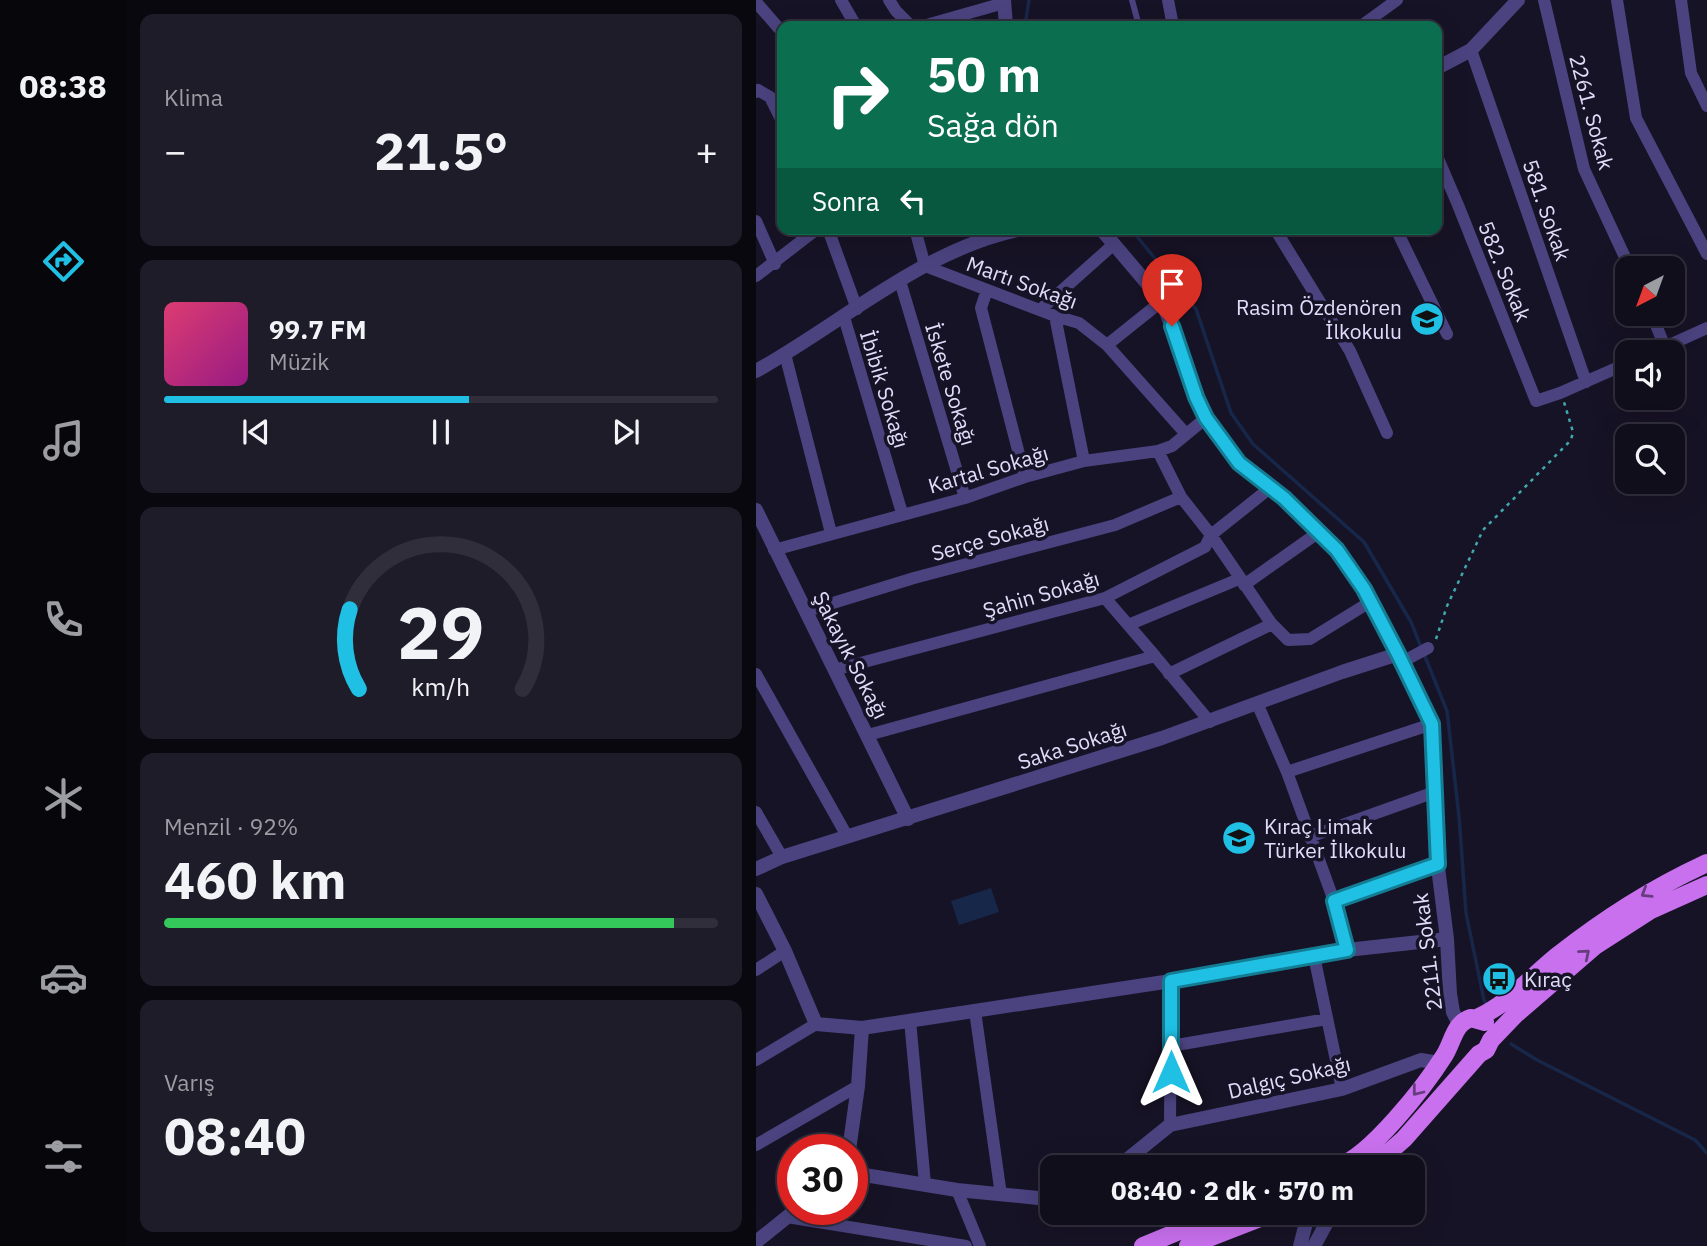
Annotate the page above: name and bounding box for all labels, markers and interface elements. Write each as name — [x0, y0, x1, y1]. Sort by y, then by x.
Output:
text: 50 m — [927, 42, 1041, 105]
icon: right — [812, 49, 903, 140]
street label: 2261. Sokak — [1563, 51, 1621, 173]
text: 08:38 — [19, 65, 107, 107]
text: Klima — [164, 82, 223, 112]
text: Sağa dön — [927, 104, 1059, 146]
text: 21.5° — [374, 117, 508, 184]
text: − — [164, 126, 187, 175]
text: + — [695, 126, 718, 175]
street label: 581. Sokak — [1517, 155, 1577, 265]
icon: left — [894, 182, 932, 220]
text: Sonra — [812, 184, 880, 218]
street label: 582. Sokak — [1472, 217, 1538, 325]
icon: directions — [39, 237, 88, 286]
street label: Martı Sokağı — [963, 249, 1081, 315]
pin — [1142, 254, 1202, 326]
north arrow — [1615, 256, 1685, 326]
map controls — [1615, 256, 1685, 494]
icon: arrive — [1153, 265, 1191, 303]
place label: Rasim Özdenören İlkokulu — [1236, 293, 1402, 345]
school or university icon: Rasim Özdenören İlkokulu — [1408, 300, 1446, 338]
text: 99.7 FM — [269, 312, 367, 346]
street label: İskete Sokağı — [919, 319, 983, 449]
street label: İbibik Sokağı — [854, 327, 916, 451]
button: sound — [1615, 340, 1685, 410]
text: Müzik — [269, 346, 329, 376]
icon: previous — [237, 413, 275, 451]
icon: pause — [422, 413, 460, 451]
icon: next — [607, 413, 645, 451]
icon: music — [39, 416, 88, 465]
button: search — [1615, 424, 1685, 494]
street label: Kartal Sokağı — [925, 438, 1051, 500]
street label: Serçe Sokağı — [928, 509, 1052, 567]
street label: Şahin Sokağı — [979, 564, 1103, 624]
text: 29 — [397, 584, 485, 679]
street label: Şakayık Sokağı — [807, 586, 895, 724]
icon: phone — [39, 595, 88, 644]
text: km/h — [412, 670, 470, 703]
street label: Saka Sokağı — [1014, 714, 1130, 776]
icon: climate — [39, 774, 88, 823]
text: Menzil · 92% — [164, 811, 298, 841]
place label: Kıraç Limak Türker İlkokulu — [1264, 812, 1407, 864]
school or university icon: Kıraç Limak Türker İlkokulu — [1220, 819, 1258, 857]
text: 460 km — [164, 846, 346, 913]
one-way arrow — [1641, 885, 1654, 898]
street label: 2211. Sokak — [1406, 892, 1448, 1012]
one-way arrow — [1577, 950, 1590, 962]
icon: car — [39, 953, 88, 1002]
bus stop icon: Kıraç — [1480, 960, 1518, 998]
place label: Kıraç — [1524, 965, 1572, 993]
position arrow — [1134, 1035, 1208, 1109]
street label: Dalgıç Sokağı — [1225, 1049, 1353, 1105]
text: Varış — [164, 1067, 215, 1097]
one-way arrow — [1412, 1084, 1425, 1096]
text: 08:40 — [164, 1102, 306, 1169]
icon: filters — [39, 1132, 88, 1181]
speed limit sign: 30 — [777, 1134, 868, 1225]
text: 08:40 · 2 dk · 570 m — [1111, 1173, 1354, 1207]

